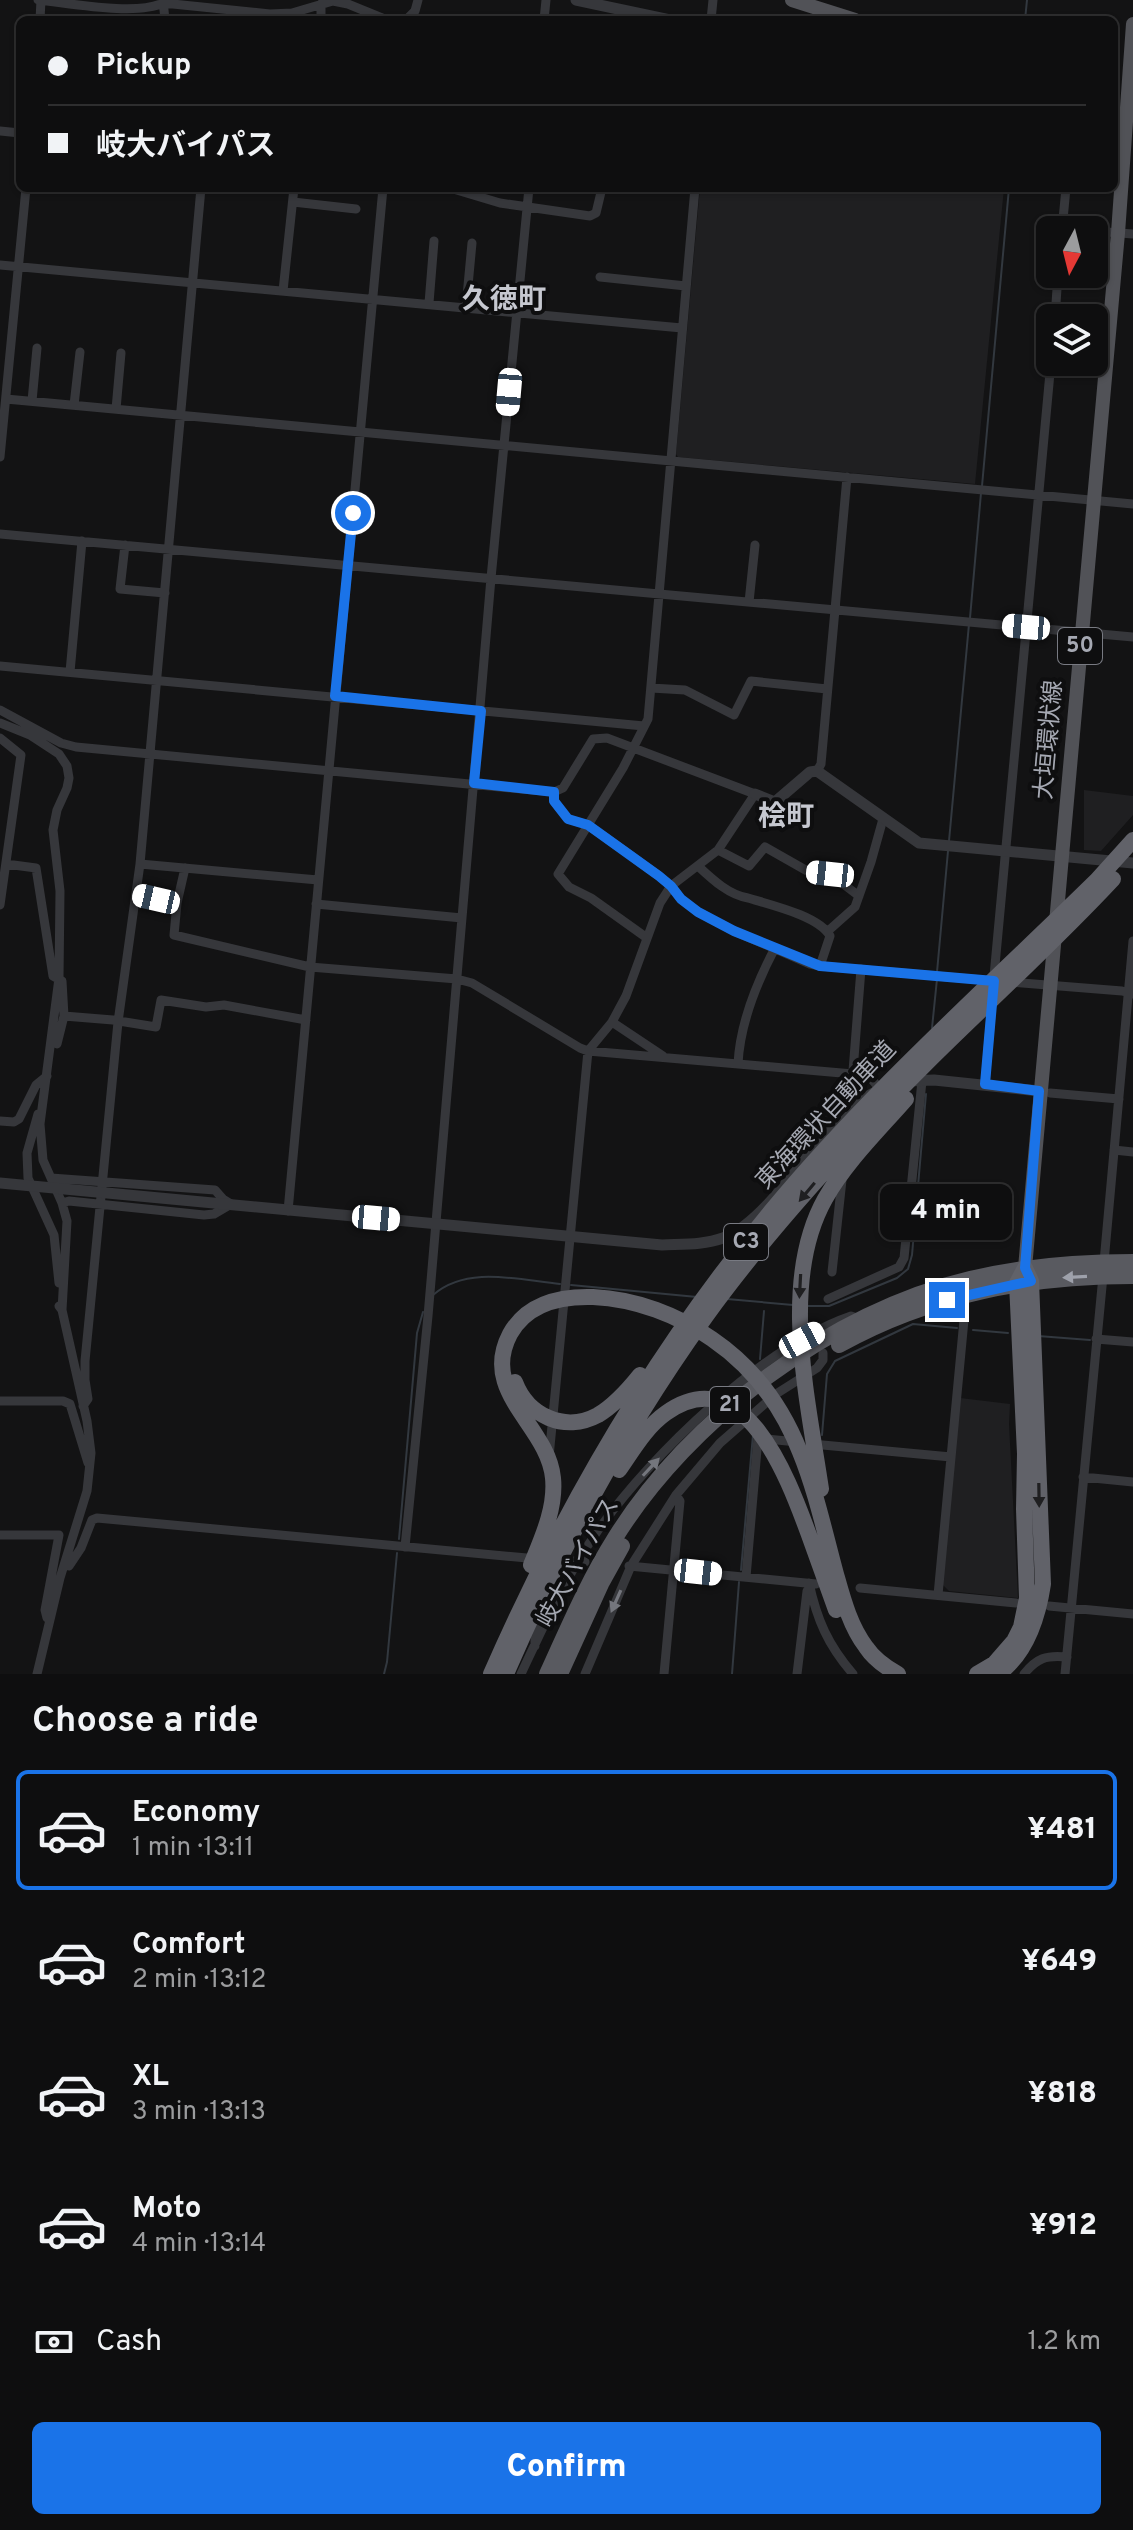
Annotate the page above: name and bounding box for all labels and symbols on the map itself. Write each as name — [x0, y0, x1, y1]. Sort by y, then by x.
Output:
north arrow — [1036, 216, 1108, 288]
district label: 久徳町 — [462, 283, 546, 319]
car — [495, 367, 523, 417]
route start — [335, 495, 371, 531]
car — [1001, 613, 1051, 641]
road number: 50 — [1058, 628, 1102, 664]
street label: 大垣環状線 — [1030, 679, 1070, 801]
district label: 桧町 — [758, 800, 814, 836]
car — [805, 860, 855, 888]
car — [130, 882, 182, 916]
street label: 東海環状自動車道 — [751, 1036, 903, 1196]
one-way arrow — [799, 1181, 816, 1201]
callout: 4 min — [881, 1184, 1013, 1240]
car — [351, 1204, 401, 1232]
road number: C3 — [724, 1224, 768, 1260]
one-way arrow — [1062, 1271, 1087, 1284]
one-way arrow — [794, 1274, 807, 1299]
route end — [929, 1282, 965, 1318]
car — [775, 1318, 829, 1362]
road number: 21 — [710, 1387, 750, 1423]
one-way arrow — [642, 1458, 660, 1477]
one-way arrow — [1033, 1483, 1046, 1508]
street label: 岐大バイパス — [531, 1493, 627, 1633]
car — [673, 1558, 723, 1586]
one-way arrow — [609, 1589, 623, 1613]

